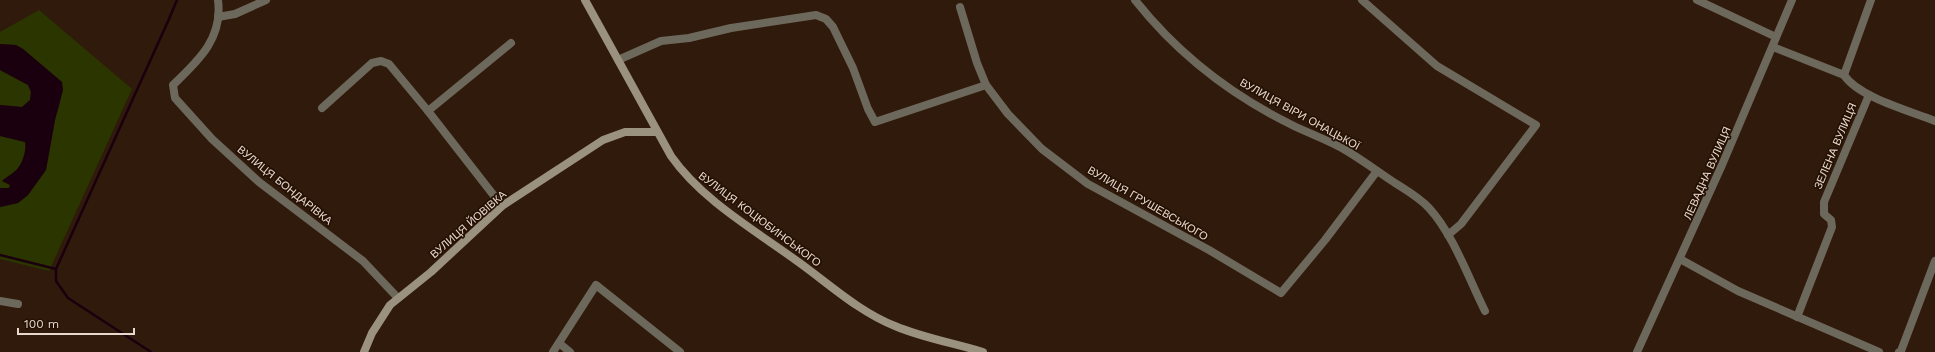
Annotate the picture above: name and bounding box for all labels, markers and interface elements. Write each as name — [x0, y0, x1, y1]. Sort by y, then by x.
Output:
street label: ВУЛИЦЯ ВІРИ ОНАЦЬКОЇ — [1238, 76, 1363, 153]
street label: ЗЕЛЕНА ВУЛИЦЯ — [1811, 101, 1860, 191]
street label: ЛЕВАДНА ВУЛИЦЯ — [1681, 125, 1734, 222]
street label: ВУЛИЦЯ БОНДАРІВКА — [235, 143, 335, 228]
street label: ВУЛИЦЯ ГРУШЕВСЬКОГО — [1085, 164, 1211, 244]
street label: ВУЛИЦЯ КОЦЮБИНСЬКОГО — [696, 169, 824, 270]
street label: ВУЛИЦЯ ЙОВІВКА — [428, 187, 509, 261]
scale bar — [18, 310, 134, 336]
text: 100 m — [24, 317, 59, 331]

